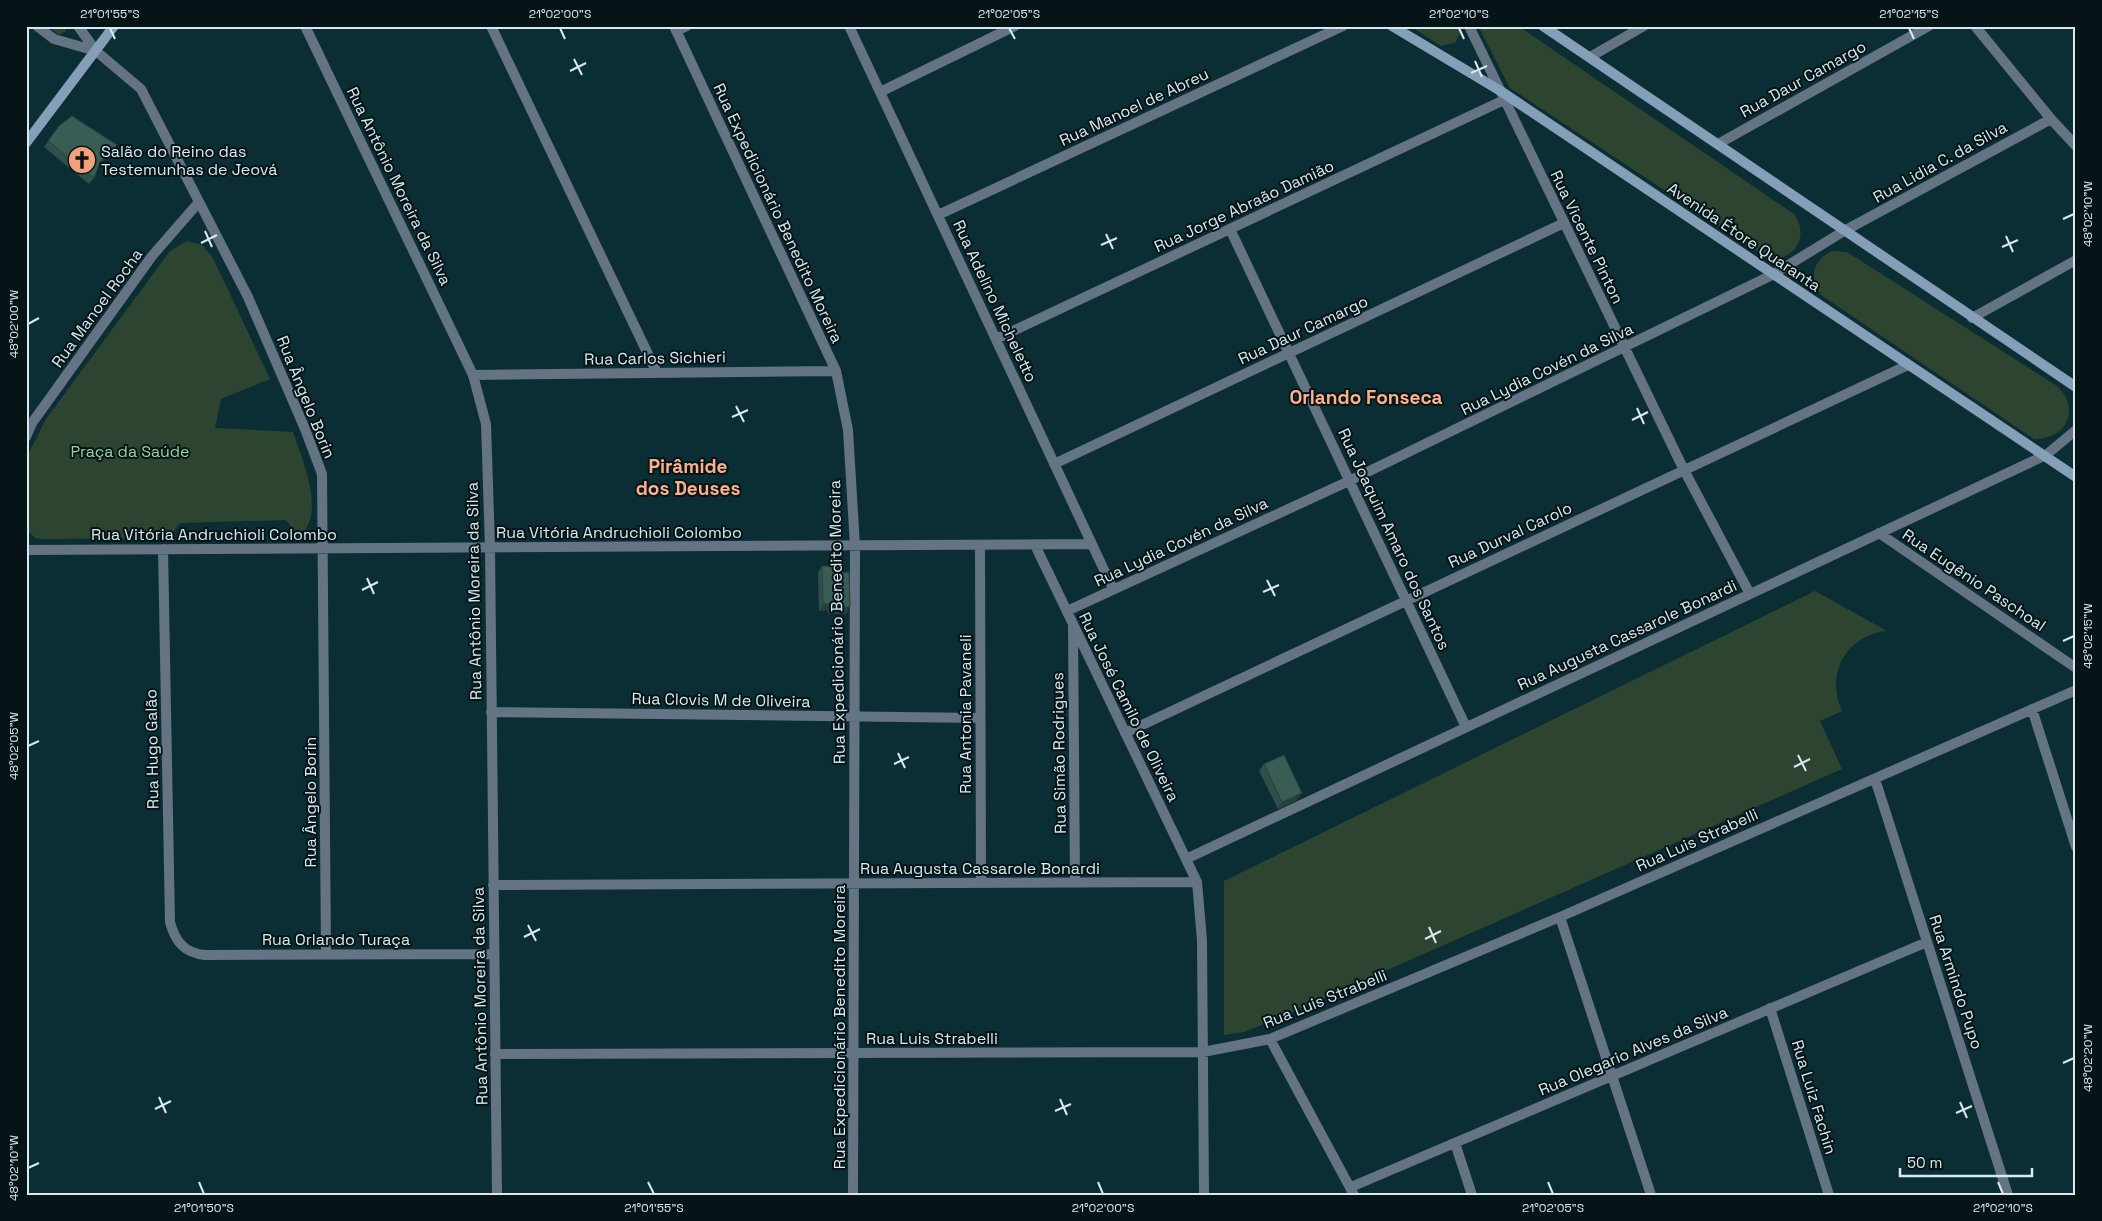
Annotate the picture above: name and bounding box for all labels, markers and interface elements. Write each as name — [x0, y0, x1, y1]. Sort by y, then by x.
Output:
text: 21°01'55"S — [80, 6, 140, 22]
text: 21°02'00"S — [529, 6, 591, 22]
text: 21°02'05"S — [978, 6, 1040, 22]
text: 21°02'10"S — [1429, 6, 1489, 22]
text: 21°02'15"S — [1879, 6, 1939, 22]
street label: Rua Daur Camargo — [1736, 36, 1870, 122]
street label: Rua Manoel de Abreu — [1056, 63, 1212, 151]
street label: Rua Expedicionário Benedito Moreira — [708, 80, 848, 346]
street label: Rua Antônio Moreira da Silva — [342, 83, 456, 289]
street label: Rua Lidia C. da Silva — [1869, 116, 2011, 208]
place label: Salão do Reino das Testemunhas de Jeová — [101, 141, 277, 180]
church icon: Salão do Reino das Testemunhas de Jeová — [67, 145, 97, 175]
street label: Rua Jorge Abraão Damião — [1151, 155, 1337, 257]
street label: Rua Vicente Pinton — [1546, 167, 1628, 307]
street label: Avenida Étore Quaranta — [1663, 178, 1825, 296]
text: 48°02'10"W — [2080, 181, 2096, 247]
street label: Rua Adelino Micheletto — [948, 216, 1042, 386]
street label: Rua Manoel Rocha — [47, 244, 147, 372]
text: 48°02'00"W — [6, 289, 22, 358]
street label: Rua Daur Camargo — [1235, 291, 1371, 369]
street label: Rua Lydia Covén da Silva — [1457, 318, 1637, 420]
street label: Rua Ângelo Borin — [272, 332, 340, 462]
street label: Rua Carlos Sichieri — [584, 346, 726, 370]
district label: Orlando Fonseca — [1289, 385, 1443, 410]
street label: Rua Joaquim Amaro dos Santos — [1333, 425, 1455, 653]
park label: Praça da Saúde — [70, 441, 190, 462]
district label: Pirâmide dos Deuses — [636, 454, 740, 501]
street label: Rua Expedicionário Benedito Moreira — [824, 480, 850, 764]
street label: Rua Antônio Moreira da Silva — [462, 482, 486, 700]
street label: Rua Lydia Covén da Silva — [1091, 492, 1271, 592]
street label: Rua Durval Carolo — [1445, 497, 1575, 573]
street label: Rua Vitória Andruchioli Colombo — [496, 522, 742, 543]
street label: Rua Vitória Andruchioli Colombo — [91, 524, 337, 545]
street label: Rua Eugênio Paschoal — [1898, 524, 2050, 636]
street label: Rua Augusta Cassarole Bonardi — [1514, 575, 1740, 695]
text: 48°02'15"W — [2080, 603, 2096, 669]
street label: Rua José Camilo de Oliveira — [1074, 609, 1184, 805]
street label: Rua Antonia Pavaneli — [955, 634, 976, 794]
street label: Rua Simão Rodrigues — [1047, 672, 1071, 834]
street label: Rua Clovis M de Oliveira — [631, 688, 811, 712]
street label: Rua Hugo Galão — [140, 689, 164, 809]
text: 48°02'05"W — [6, 712, 22, 780]
street label: Rua Ângelo Borin — [300, 737, 321, 867]
street label: Rua Luis Strabelli — [1633, 804, 1761, 876]
street label: Rua Augusta Cassarole Bonardi — [860, 858, 1100, 879]
street label: Rua Expedicionário Benedito Moreira — [829, 885, 850, 1169]
street label: Rua Antônio Moreira da Silva — [468, 887, 492, 1105]
street label: Rua Armindo Pupo — [1924, 912, 1988, 1052]
street label: Rua Orlando Turaça — [262, 929, 410, 950]
street label: Rua Luis Strabelli — [1260, 965, 1390, 1033]
street label: Rua Olegario Alves da Silva — [1535, 1002, 1731, 1100]
text: 48°02'20"W — [2080, 1023, 2096, 1092]
street label: Rua Luis Strabelli — [866, 1028, 998, 1049]
street label: Rua Luiz Fachin — [1787, 1037, 1841, 1157]
text: 48°02'10"W — [6, 1135, 22, 1201]
scale bar — [1900, 1146, 2032, 1178]
text: 50 m — [1907, 1153, 1942, 1172]
text: 21°01'50"S — [174, 1200, 234, 1216]
text: 21°01'55"S — [624, 1200, 684, 1216]
text: 21°02'00"S — [1072, 1200, 1134, 1216]
text: 21°02'05"S — [1522, 1200, 1584, 1216]
text: 21°02'10"S — [1973, 1200, 2033, 1216]

